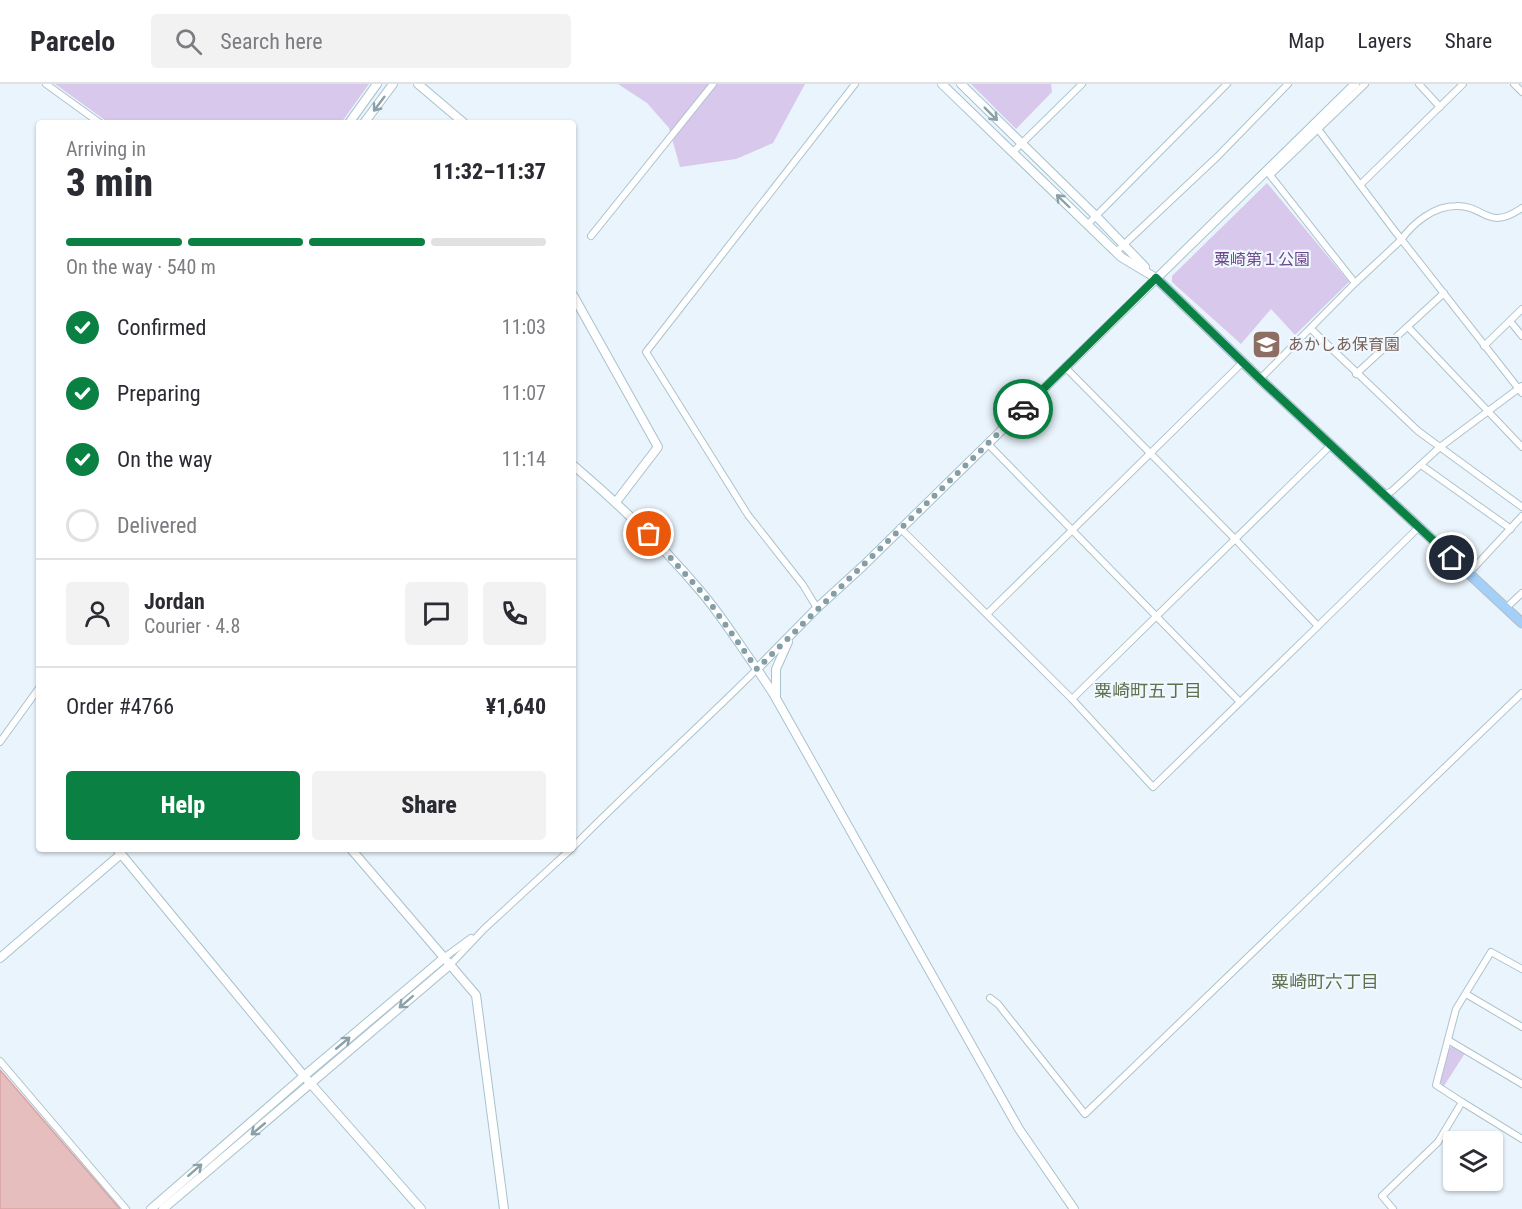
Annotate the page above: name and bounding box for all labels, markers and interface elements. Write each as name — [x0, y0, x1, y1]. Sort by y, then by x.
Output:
search box — [151, 14, 571, 68]
text: Parcelo — [30, 25, 115, 58]
icon: search — [172, 25, 205, 58]
text: Search here — [220, 29, 323, 54]
text: Map — [1288, 29, 1325, 53]
text: Layers — [1358, 29, 1412, 53]
text: Share — [1445, 29, 1492, 53]
one-way arrow — [373, 95, 385, 111]
one-way arrow — [984, 106, 998, 121]
text: Arriving in — [66, 137, 146, 161]
text: 11:32–11:37 — [432, 159, 546, 184]
text: 3 min — [66, 160, 153, 206]
one-way arrow — [1056, 193, 1071, 208]
park label: 粟崎第１公園 — [1214, 250, 1310, 269]
text: On the way · 540 m — [66, 255, 216, 279]
icon: check — [66, 311, 99, 344]
text: Confirmed — [117, 315, 206, 340]
text: 11:03 — [502, 315, 546, 339]
school or university icon: あかしあ保育園 — [1251, 328, 1283, 360]
place label: あかしあ保育園 — [1288, 335, 1400, 354]
icon: check — [66, 377, 99, 410]
courier — [993, 379, 1053, 439]
text: Preparing — [117, 381, 201, 406]
text: 11:07 — [502, 381, 546, 405]
icon: car — [1007, 393, 1040, 426]
icon: check — [66, 443, 99, 476]
text: On the way — [117, 447, 212, 472]
text: 11:14 — [502, 447, 546, 471]
pin — [623, 508, 674, 559]
text: Delivered — [117, 513, 197, 538]
icon: bag — [632, 517, 665, 550]
pin — [1426, 532, 1477, 583]
icon: home — [1435, 541, 1468, 574]
button: person — [66, 582, 129, 645]
button: chat — [405, 582, 468, 645]
button: phone — [483, 582, 546, 645]
text: Jordan — [144, 589, 205, 614]
text: Courier · 4.8 — [144, 614, 240, 638]
district label: 粟崎町五丁目 — [1094, 680, 1202, 701]
text: Order #4766 — [66, 694, 174, 719]
text: ¥1,640 — [486, 694, 546, 719]
button: Help — [66, 771, 300, 840]
button: Share — [312, 771, 546, 840]
district label: 粟崎町六丁目 — [1271, 971, 1379, 992]
one-way arrow — [398, 996, 414, 1009]
one-way arrow — [335, 1036, 350, 1050]
one-way arrow — [251, 1122, 266, 1136]
map controls — [1443, 1131, 1503, 1191]
button: layers — [1443, 1131, 1503, 1191]
one-way arrow — [187, 1163, 202, 1177]

